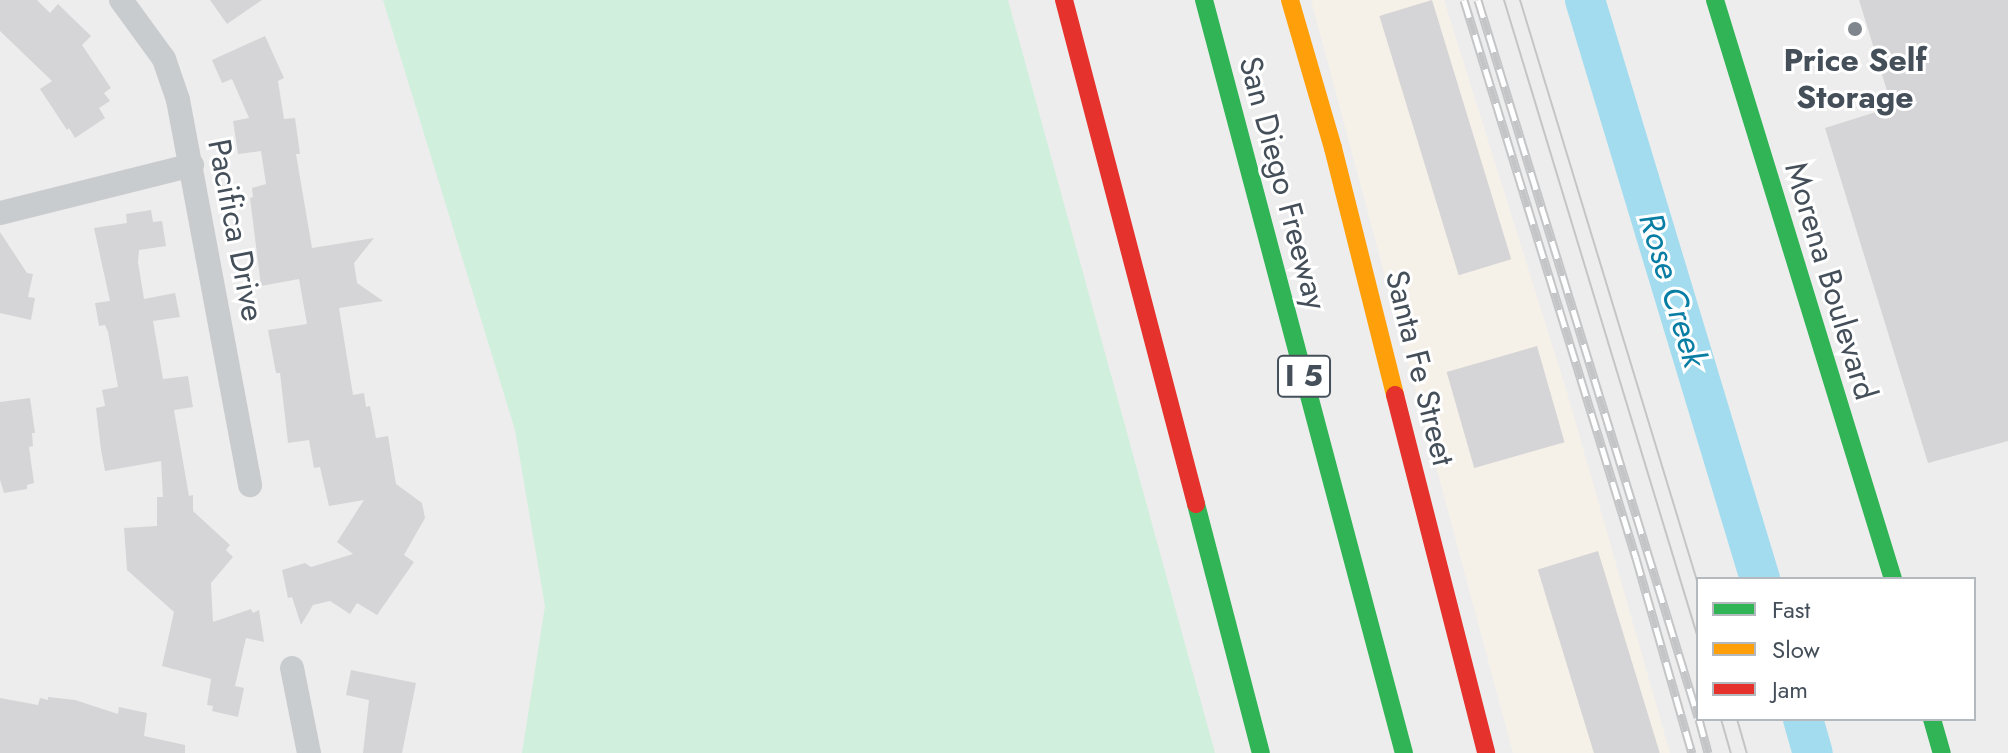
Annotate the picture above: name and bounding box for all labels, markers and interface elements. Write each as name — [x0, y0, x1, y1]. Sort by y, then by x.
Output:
marker: Price Self Storage — [1846, 20, 1864, 38]
place label: Price Self Storage — [1783, 42, 1927, 117]
street label: San Diego Freeway — [1231, 52, 1335, 314]
street label: Pacifica Drive — [200, 136, 272, 324]
street label: Morena Boulevard — [1777, 158, 1885, 404]
water label: Rose Creek — [1630, 208, 1716, 372]
street label: Santa Fe Street — [1377, 266, 1463, 470]
road number: I 5 — [1276, 350, 1332, 402]
legend — [1696, 577, 1976, 721]
text: Fast — [1772, 592, 1810, 627]
text: Slow — [1772, 632, 1820, 667]
text: Jam — [1772, 672, 1808, 707]

